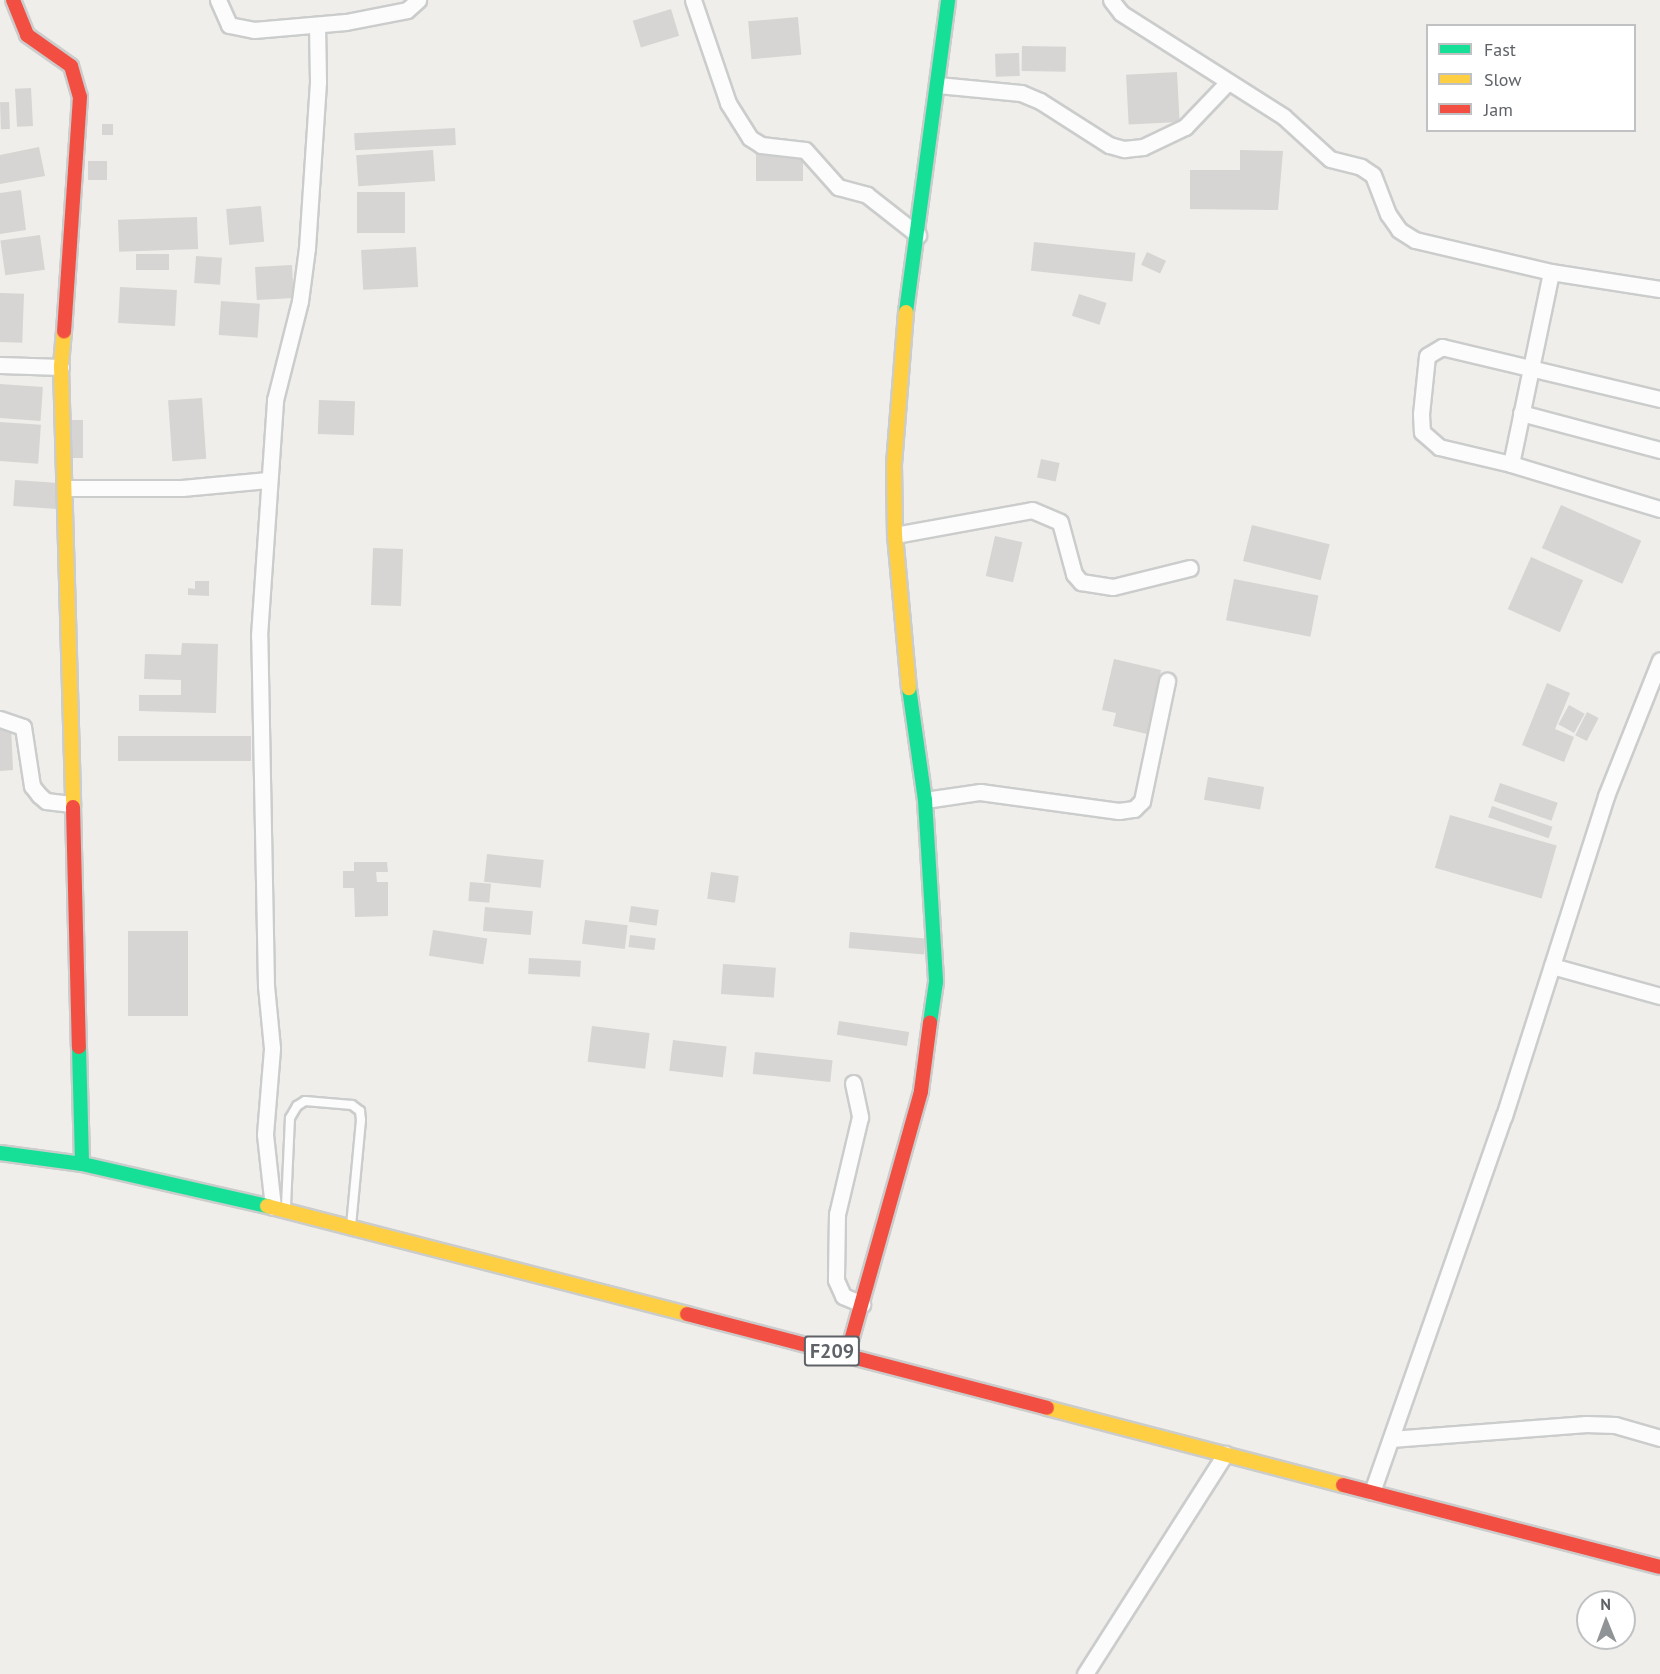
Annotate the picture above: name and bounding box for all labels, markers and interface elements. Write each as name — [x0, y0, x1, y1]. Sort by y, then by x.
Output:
legend — [1426, 24, 1636, 132]
text: Fast — [1484, 38, 1516, 61]
text: Slow — [1484, 68, 1522, 91]
text: Jam — [1484, 98, 1513, 121]
road number: F209 — [804, 1334, 860, 1368]
north arrow — [1576, 1590, 1636, 1650]
text: N — [1600, 1594, 1611, 1614]

